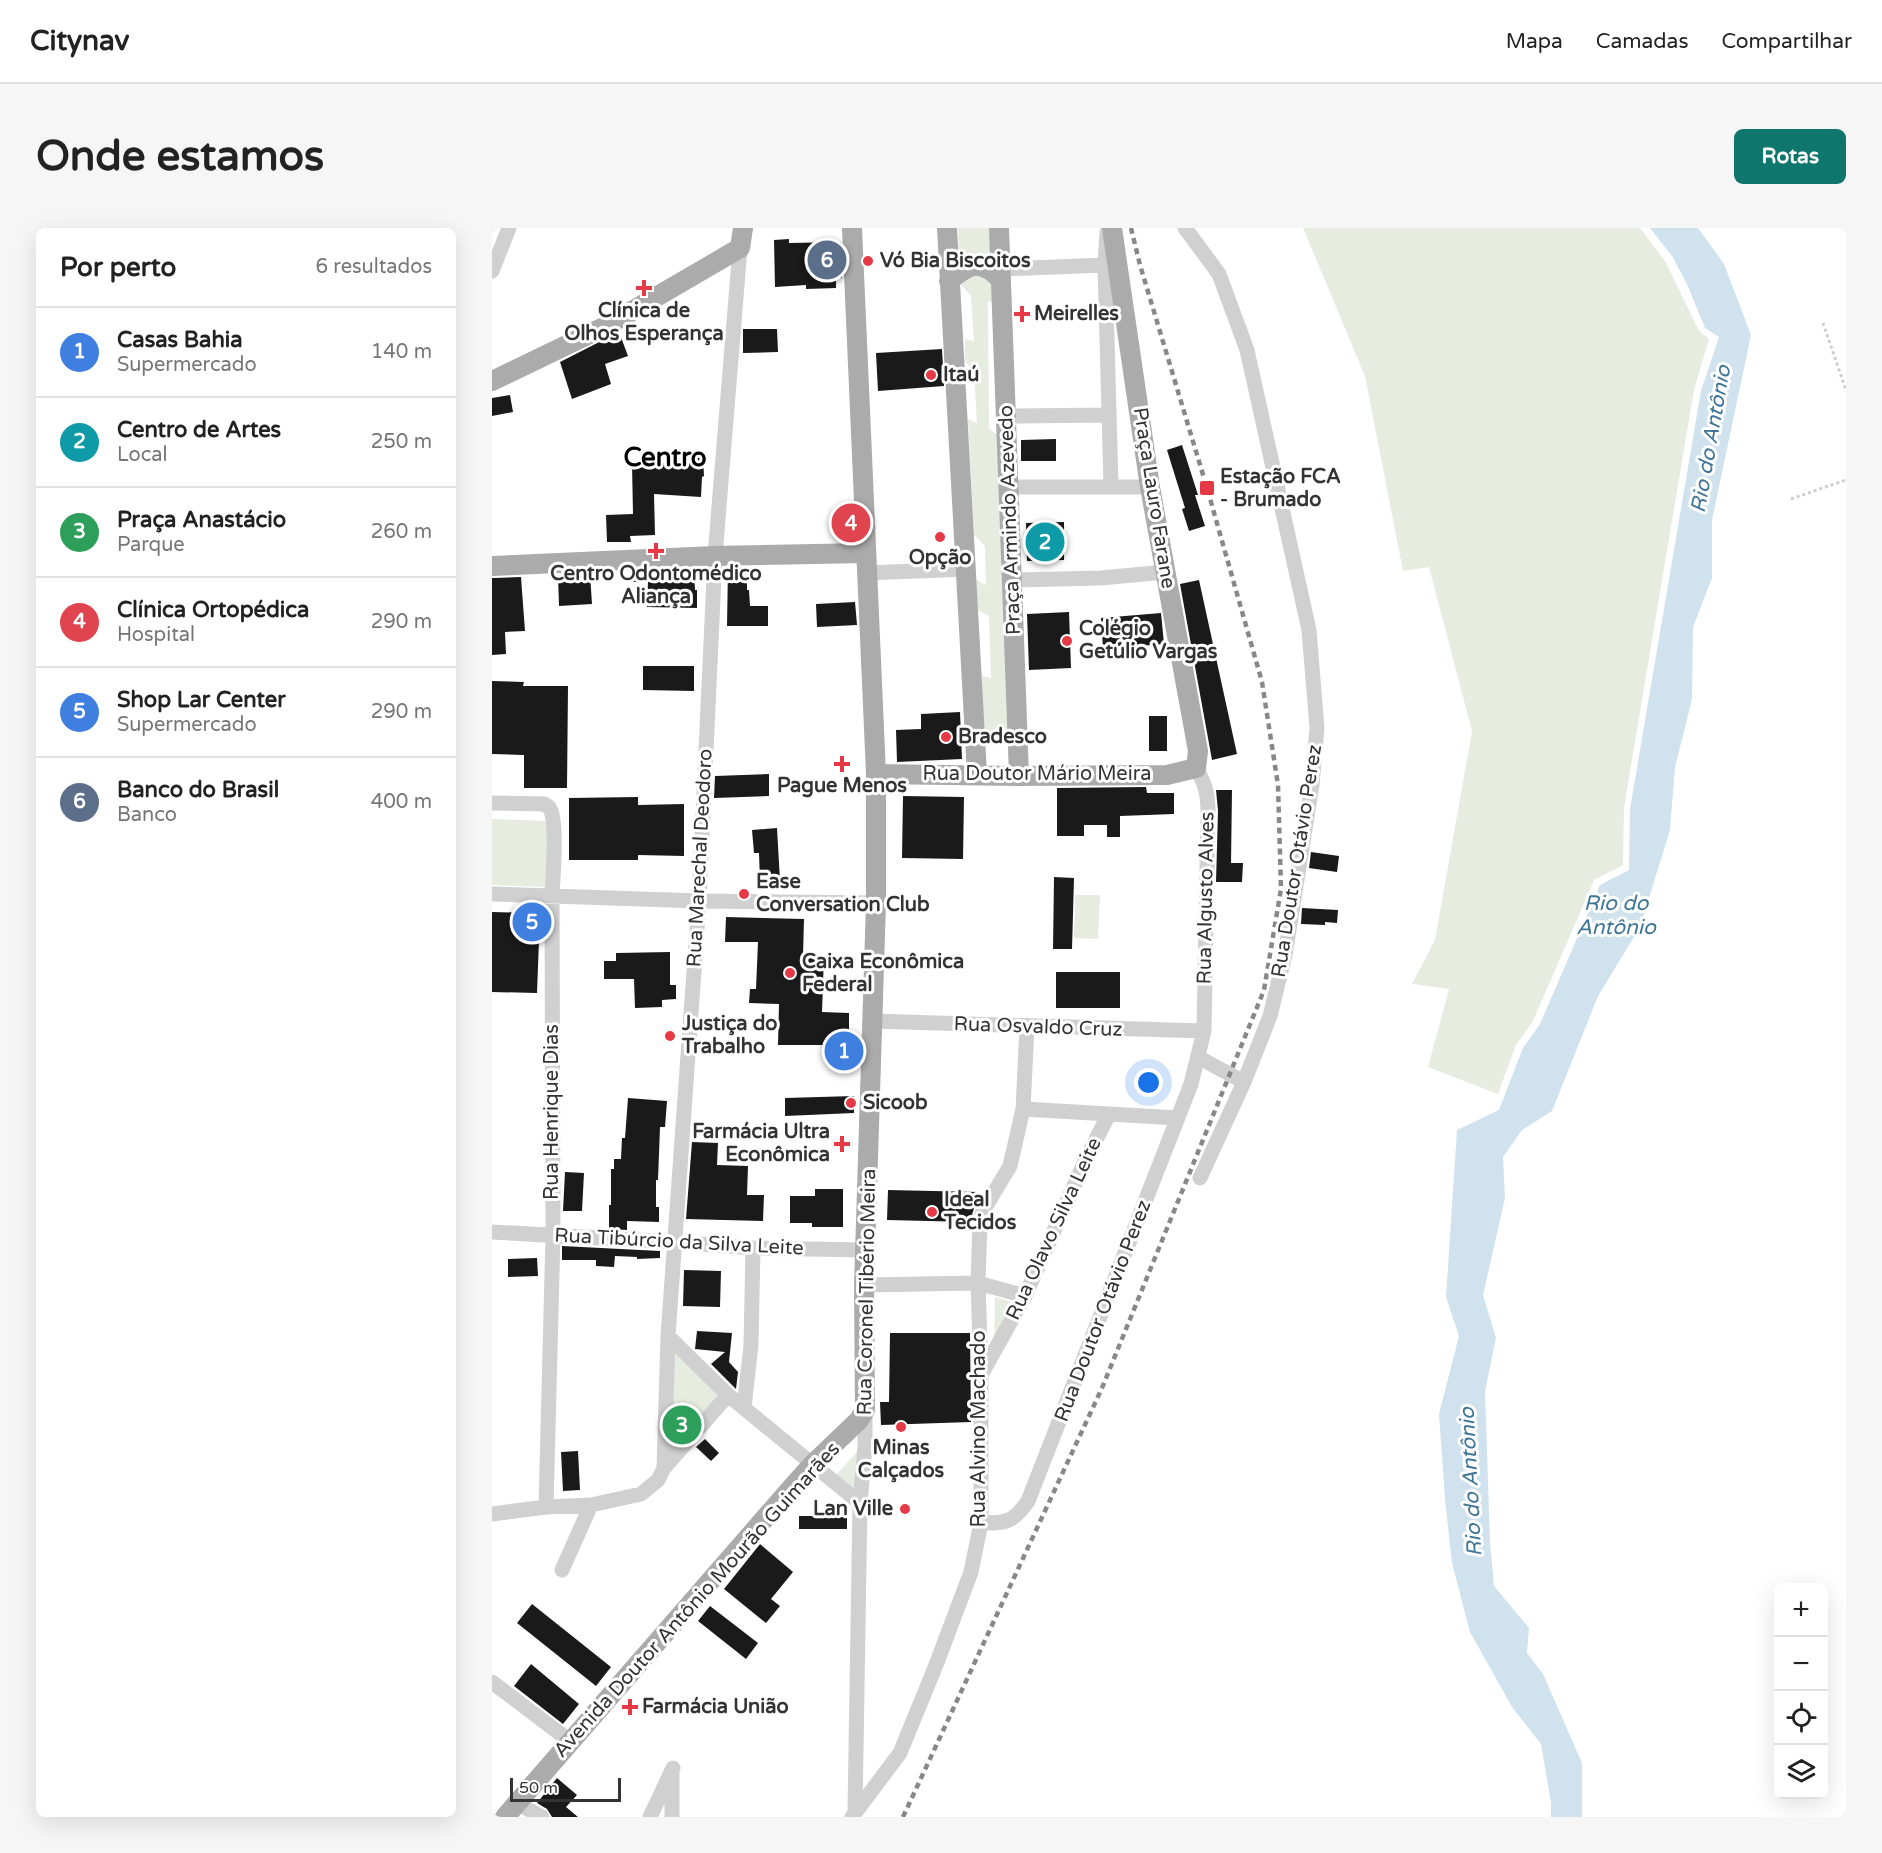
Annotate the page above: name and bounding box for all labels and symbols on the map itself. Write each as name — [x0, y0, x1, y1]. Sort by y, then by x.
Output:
pin: 6 — [808, 237, 846, 282]
place label: Vó Bia Biscoitos — [880, 249, 1031, 273]
marker: Vó Bia Biscoitos — [861, 254, 875, 268]
marker: Clínica de Olhos Esperança — [635, 279, 653, 297]
place label: Clínica de Olhos Esperança — [564, 299, 724, 346]
place label: Meirelles — [1034, 302, 1119, 326]
marker: Meirelles — [1015, 307, 1029, 321]
water label: Rio do Antônio — [1686, 362, 1736, 515]
place label: Itaú — [943, 363, 979, 387]
marker: Itaú — [924, 368, 938, 382]
street label: Praça Armindo Azevedo — [994, 405, 1026, 635]
street label: Praça Lauro Farane — [1128, 406, 1180, 590]
district label: Centro — [623, 442, 707, 473]
place label: Estação FCA - Brumado — [1220, 465, 1341, 512]
marker: Estação FCA - Brumado — [1198, 479, 1216, 497]
pin: 4 — [832, 500, 870, 546]
pin: 2 — [1026, 520, 1064, 564]
marker: Opção — [933, 530, 947, 544]
marker: Centro Odontomédico Aliança — [647, 542, 665, 560]
place label: Opção — [909, 546, 971, 570]
place label: Centro Odontomédico Aliança — [550, 562, 762, 609]
place label: Colégio Getúlio Vargas — [1079, 617, 1218, 664]
marker: Colégio Getúlio Vargas — [1060, 634, 1074, 648]
place label: Bradesco — [958, 725, 1047, 749]
marker: Bradesco — [939, 730, 953, 744]
street label: Rua Doutor Otávio Perez — [1267, 743, 1327, 979]
street label: Rua Marechal Deodoro — [682, 748, 718, 968]
marker: Pague Menos — [835, 757, 849, 771]
street label: Rua Doutor Mário Meira — [922, 762, 1152, 786]
place label: Pague Menos — [777, 774, 907, 798]
street label: Rua Algusto Alves — [1192, 811, 1220, 985]
place label: Ease Conversation Club — [756, 870, 930, 917]
marker: Ease Conversation Club — [737, 887, 751, 901]
water label: Rio do Antônio — [1576, 891, 1657, 940]
pin: 5 — [512, 900, 552, 944]
place label: Caixa Econômica Federal — [802, 950, 964, 997]
marker: Caixa Econômica Federal — [783, 966, 797, 980]
place label: Justiça do Trabalho — [681, 1012, 778, 1059]
street label: Rua Osvaldo Cruz — [953, 1012, 1123, 1042]
street label: Rua Henrique Dias — [540, 1024, 564, 1200]
pin: 1 — [824, 1028, 864, 1074]
marker: Justiça do Trabalho — [663, 1029, 677, 1043]
your location — [1134, 1068, 1163, 1097]
place label: Sicoob — [863, 1091, 928, 1115]
marker: Sicoob — [844, 1096, 858, 1110]
place label: Farmácia Ultra Econômica — [692, 1120, 830, 1167]
street label: Rua Olavo Silva Leite — [1001, 1134, 1107, 1324]
marker: Farmácia Ultra Econômica — [835, 1137, 849, 1151]
street label: Rua Coronel Tibério Meira — [853, 1168, 881, 1416]
place label: Ideal Tecidos — [943, 1188, 1017, 1235]
street label: Rua Doutor Otávio Perez — [1050, 1197, 1156, 1425]
marker: Ideal Tecidos — [925, 1205, 939, 1219]
street label: Rua Tibúrcio da Silva Leite — [554, 1223, 804, 1261]
street label: Rua Alvino Machado — [967, 1330, 991, 1528]
pin: 3 — [662, 1402, 702, 1448]
water label: Rio do Antônio — [1455, 1406, 1487, 1557]
marker: Minas Calçados — [894, 1420, 908, 1434]
place label: Minas Calçados — [858, 1436, 945, 1483]
street label: Avenida Doutor Antônio Mourão Guimarães — [549, 1437, 845, 1763]
place label: Lan Ville — [813, 1497, 893, 1521]
marker: Lan Ville — [898, 1502, 912, 1516]
place label: Farmácia União — [642, 1695, 789, 1719]
marker: Farmácia União — [623, 1700, 637, 1714]
scale bar — [510, 1775, 621, 1802]

